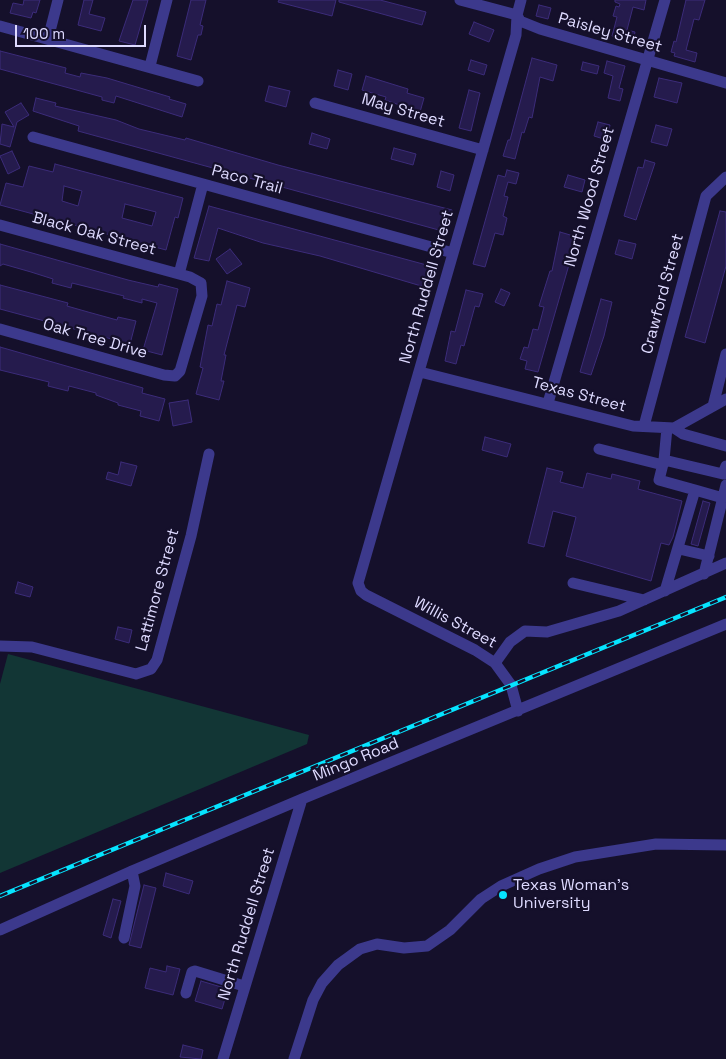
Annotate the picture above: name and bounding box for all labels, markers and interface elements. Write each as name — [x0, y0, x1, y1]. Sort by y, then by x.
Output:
street label: Paisley Street — [556, 9, 664, 57]
scale bar — [18, 15, 149, 47]
text: 100 m — [23, 24, 65, 43]
street label: May Street — [359, 90, 447, 132]
street label: North Wood Street — [561, 125, 619, 269]
street label: Paco Trail — [209, 161, 285, 199]
street label: Black Oak Street — [30, 208, 158, 260]
street label: North Ruddell Street — [396, 208, 458, 366]
street label: Crawford Street — [638, 232, 688, 356]
street label: Oak Tree Drive — [40, 315, 150, 363]
street label: Texas Street — [530, 373, 628, 417]
street label: Lattimore Street — [132, 527, 184, 653]
street label: Willis Street — [410, 593, 500, 653]
street label: Mingo Road — [310, 734, 402, 786]
street label: North Ruddell Street — [215, 845, 279, 1003]
place label: Texas Woman's University — [513, 876, 629, 914]
marker: Texas Woman's University — [497, 889, 509, 901]

